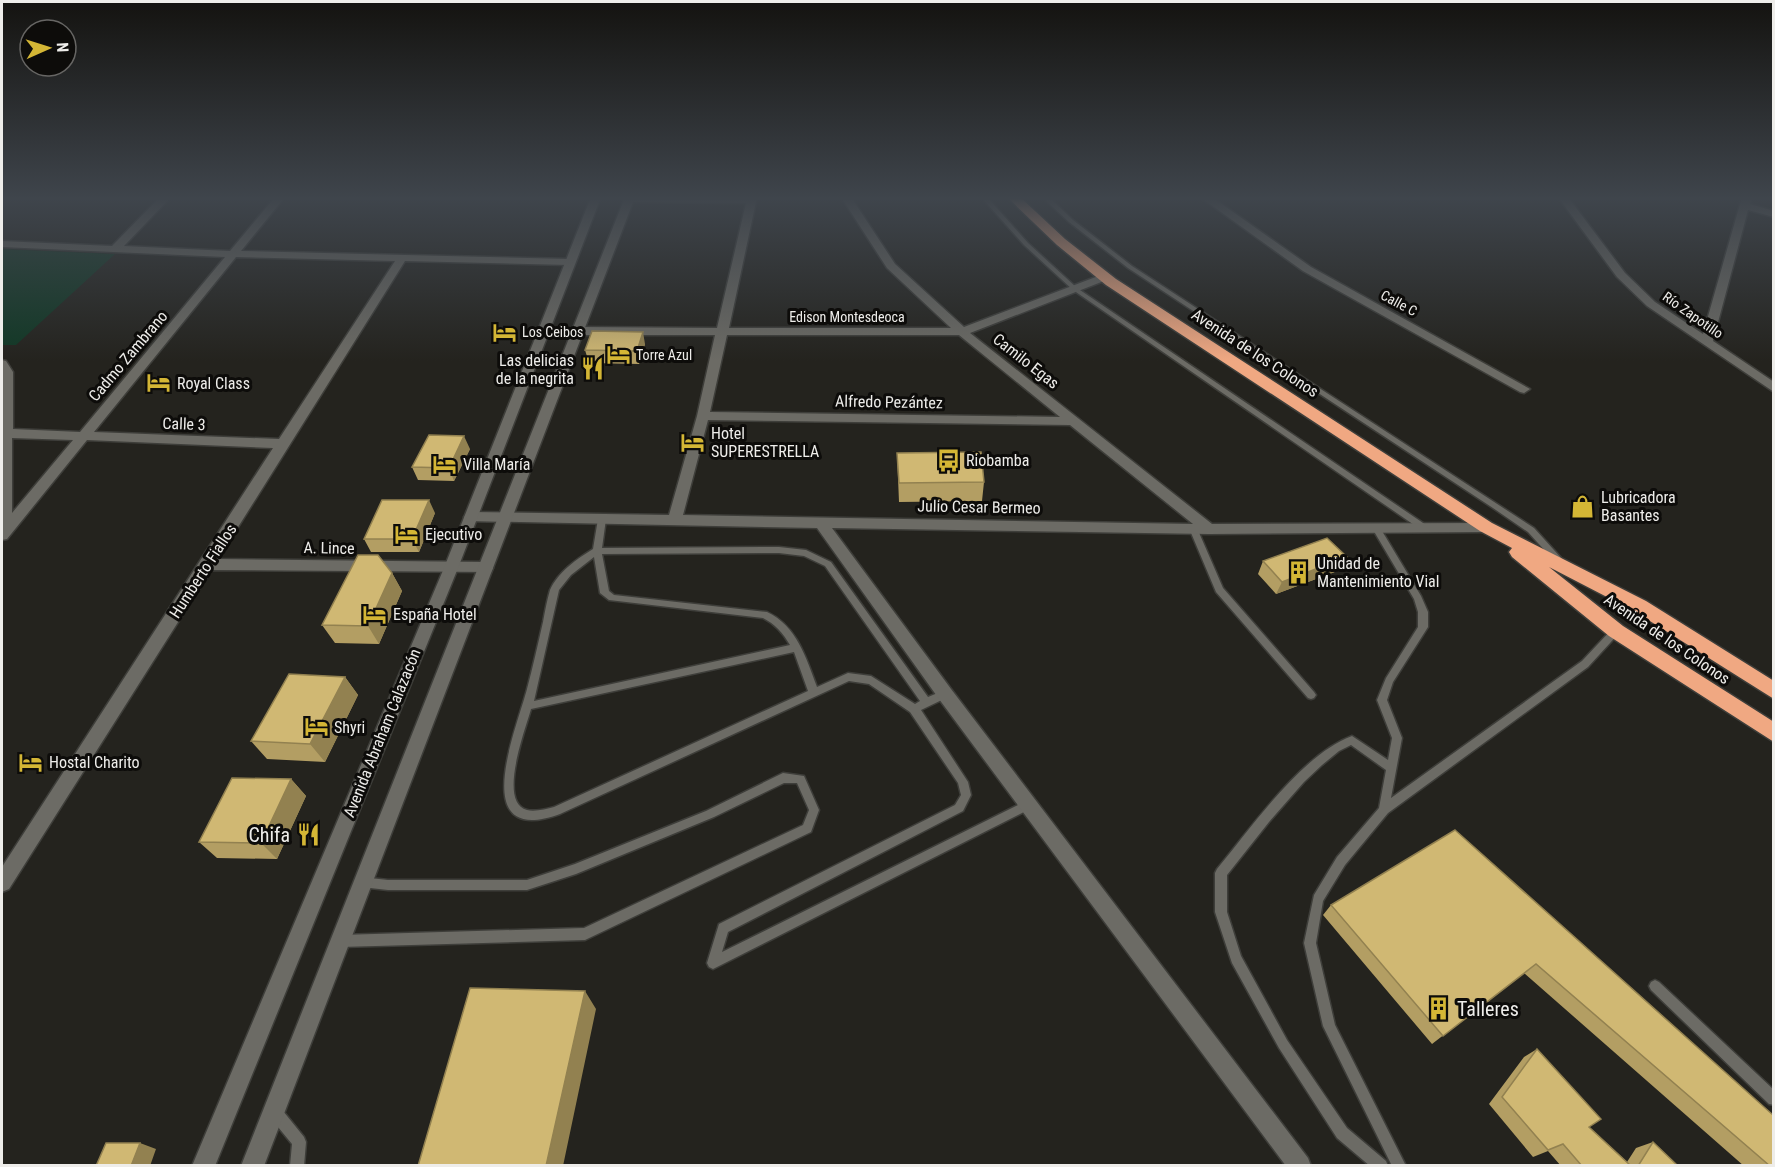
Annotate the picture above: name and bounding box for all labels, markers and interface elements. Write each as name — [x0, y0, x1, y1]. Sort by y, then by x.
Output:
north arrow — [18, 18, 78, 78]
text: N — [53, 42, 72, 53]
street label: Calle C — [1378, 287, 1420, 319]
street label: Río Zapotillo — [1660, 288, 1726, 342]
street label: Avenida de los Colonos — [1188, 305, 1322, 401]
street label: Cadmo Zambrano — [85, 307, 171, 405]
street label: Edison Montesdeoca — [789, 309, 905, 325]
hotel icon: Los Ceibos — [491, 319, 517, 345]
place label: Los Ceibos — [522, 324, 583, 340]
street label: Camilo Egas — [989, 329, 1063, 393]
hotel icon: Torre Azul — [605, 342, 631, 368]
place label: Torre Azul — [636, 347, 692, 363]
place label: Las delicias de la negrita — [496, 351, 574, 388]
restaurant icon: Las delicias de la negrita — [579, 356, 605, 382]
hotel icon: Royal Class — [146, 370, 172, 396]
place label: Royal Class — [177, 374, 250, 393]
street label: Alfredo Pezántez — [835, 392, 943, 412]
street label: Calle 3 — [162, 414, 206, 434]
place label: Hotel SUPERESTRELLA — [711, 424, 819, 461]
hotel icon: Hotel SUPERESTRELLA — [680, 429, 706, 455]
bus stop icon: Riobamba — [935, 447, 961, 473]
hotel icon: Villa María — [432, 451, 458, 477]
place label: Riobamba — [966, 451, 1029, 470]
place label: Villa María — [463, 455, 530, 474]
place label: Lubricadora Basantes — [1601, 488, 1676, 525]
shop icon: Lubricadora Basantes — [1570, 493, 1596, 519]
street label: Julio Cesar Bermeo — [917, 496, 1041, 518]
street label: Humberto Fiallos — [166, 520, 240, 622]
hotel icon: Ejecutivo — [394, 521, 420, 547]
place label: Ejecutivo — [425, 525, 482, 544]
street label: A. Lince — [303, 538, 355, 558]
place label: Unidad de Mantenimiento Vial — [1317, 554, 1439, 591]
building icon: Unidad de Mantenimiento Vial — [1286, 559, 1312, 585]
street label: Avenida de los Colonos — [1601, 590, 1733, 688]
hotel icon: España Hotel — [362, 601, 388, 627]
place label: España Hotel — [393, 605, 477, 624]
street label: Avenida Abraham Calazacón — [339, 646, 425, 820]
hotel icon: Shyri — [303, 714, 329, 740]
place label: Shyri — [334, 718, 365, 737]
hotel icon: Hostal Charito — [18, 749, 44, 775]
place label: Hostal Charito — [49, 753, 140, 772]
restaurant icon: Chifa — [295, 822, 321, 848]
place label: Chifa — [249, 823, 290, 847]
building icon: Talleres — [1426, 996, 1452, 1022]
place label: Talleres — [1457, 997, 1519, 1021]

